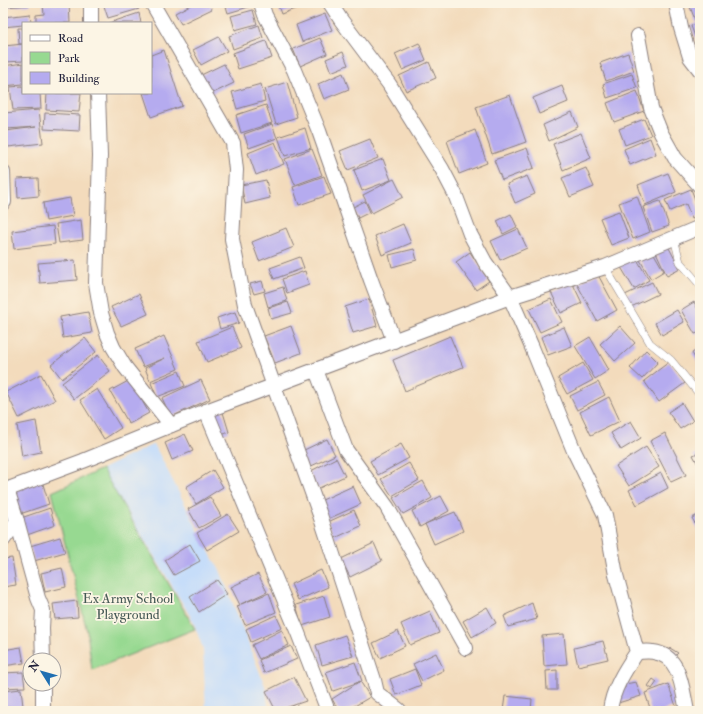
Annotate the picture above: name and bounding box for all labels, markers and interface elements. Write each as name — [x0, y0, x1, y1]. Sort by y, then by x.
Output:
legend — [22, 22, 152, 94]
text: Road — [58, 31, 83, 46]
text: Park — [58, 51, 80, 66]
text: Building — [58, 71, 101, 86]
park label: Ex Army School Playground — [83, 590, 174, 624]
north arrow — [22, 652, 62, 692]
text: N — [26, 658, 43, 675]

